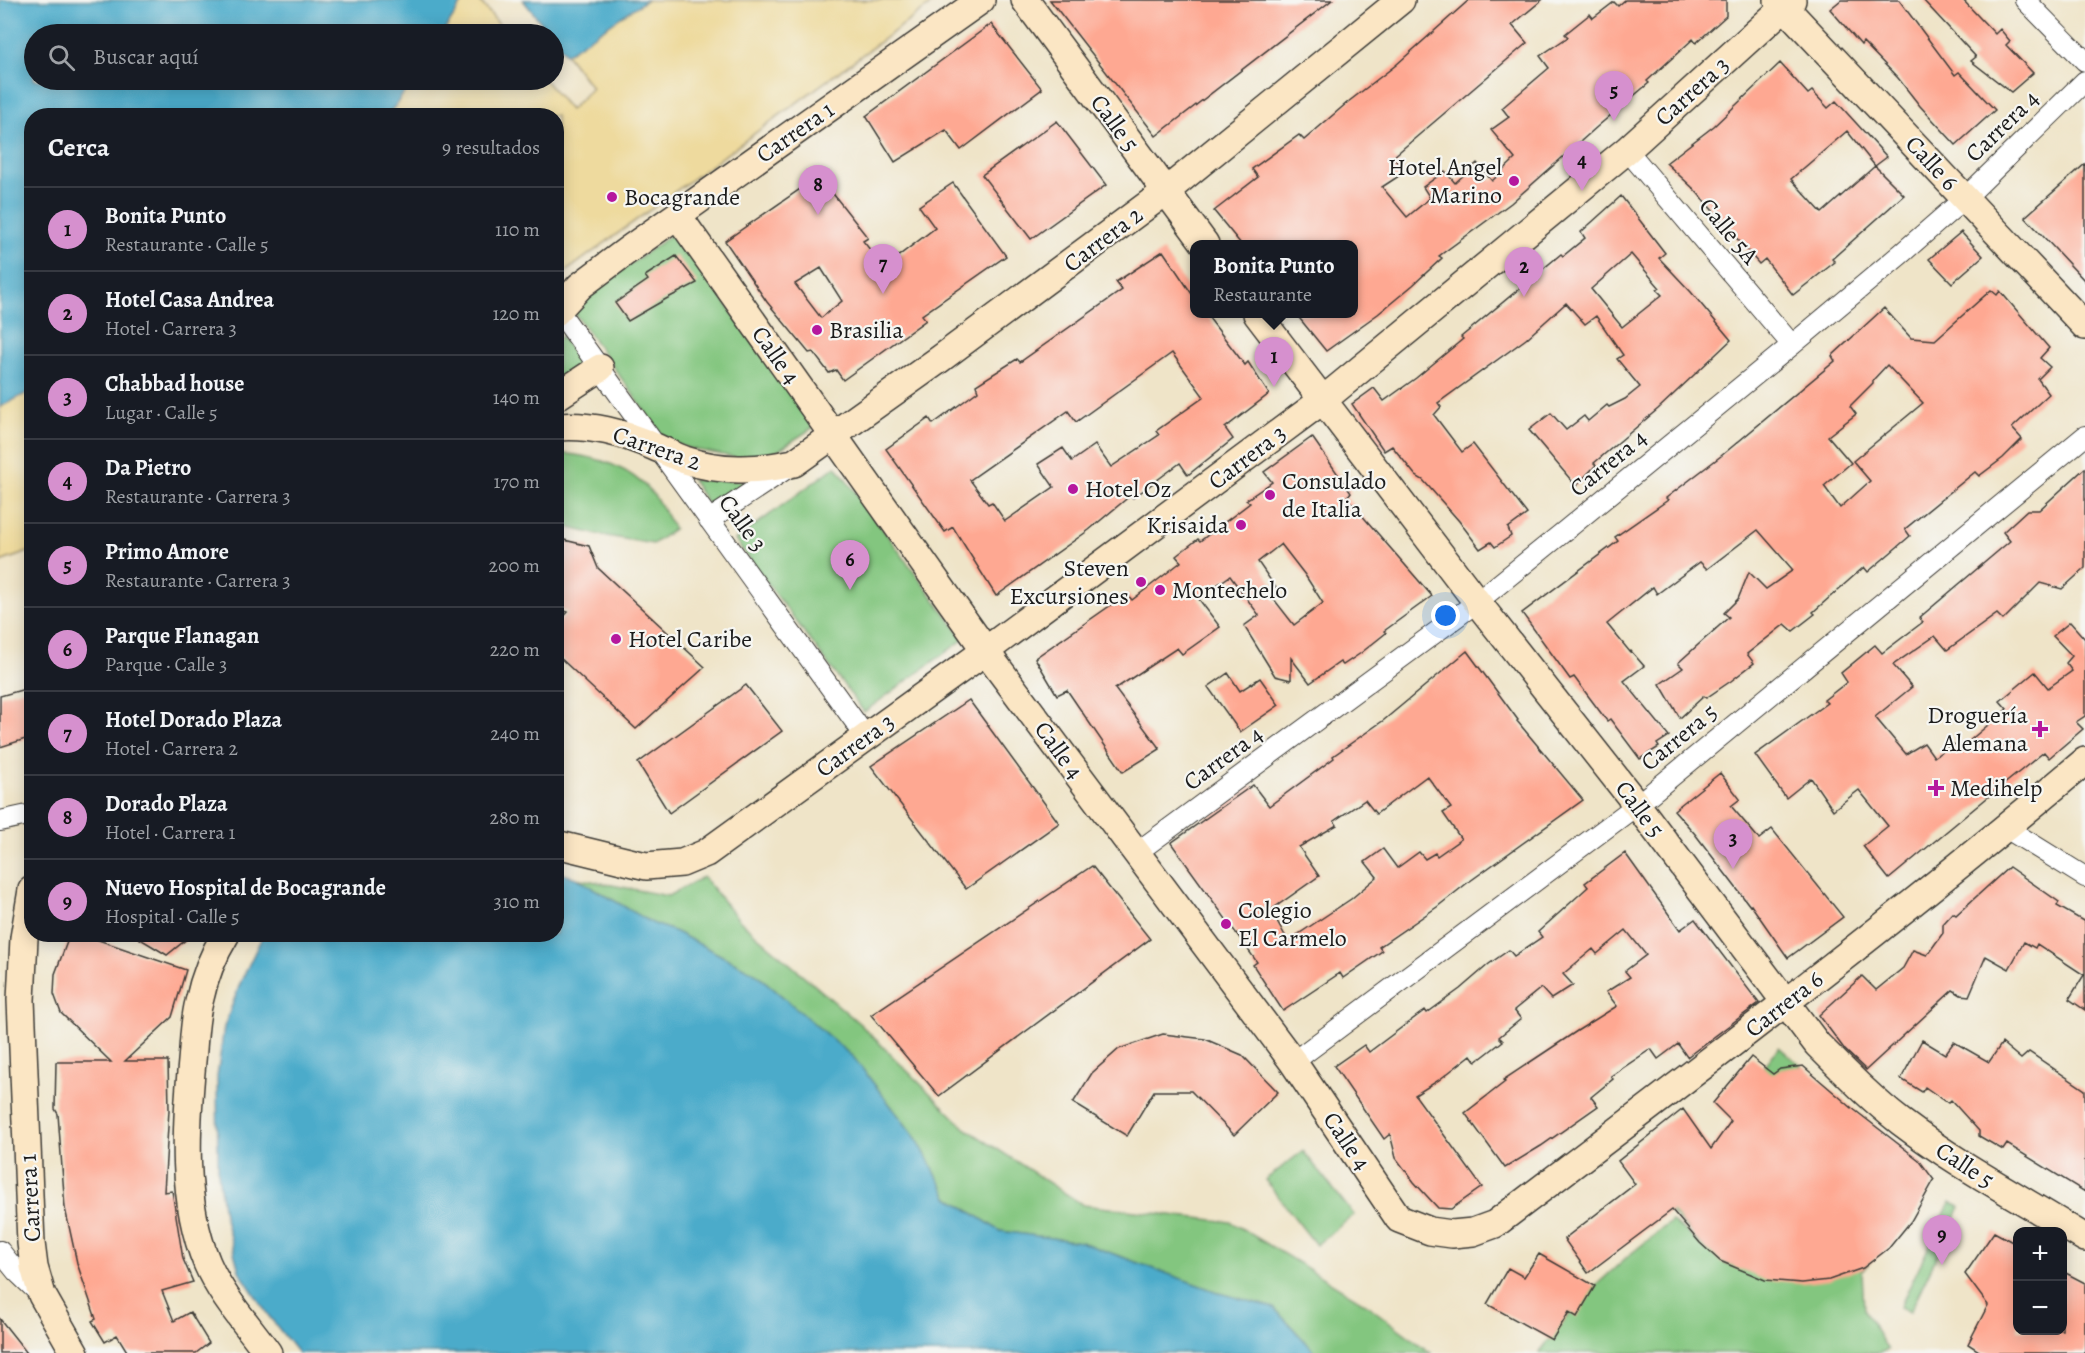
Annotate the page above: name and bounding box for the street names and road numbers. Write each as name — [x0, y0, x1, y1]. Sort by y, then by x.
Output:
street label: Carrera 3 — [1648, 49, 1736, 133]
street label: Carrera 4 — [1958, 83, 2046, 169]
street label: Calle 5 — [1083, 88, 1147, 158]
street label: Carrera 1 — [750, 94, 840, 170]
street label: Calle 6 — [1898, 128, 1966, 198]
street label: Calle 5A — [1692, 191, 1767, 272]
street label: Carrera 2 — [1057, 199, 1149, 279]
street label: Calle 4 — [744, 319, 808, 391]
street label: Carrera 3 — [1201, 417, 1293, 497]
street label: Carrera 2 — [609, 418, 705, 478]
street label: Carrera 4 — [1563, 422, 1653, 504]
street label: Calle 3 — [711, 488, 775, 558]
street label: Carrera 5 — [1634, 696, 1724, 778]
street label: Carrera 3 — [809, 706, 901, 784]
street label: Calle 4 — [1027, 715, 1091, 786]
street label: Carrera 4 — [1177, 718, 1269, 798]
street label: Calle 5 — [1608, 774, 1672, 844]
street label: Carrera 6 — [1738, 963, 1830, 1045]
street label: Calle 4 — [1316, 1105, 1378, 1177]
street label: Calle 5 — [1930, 1134, 2000, 1196]
street label: Carrera 1 — [12, 1153, 48, 1243]

